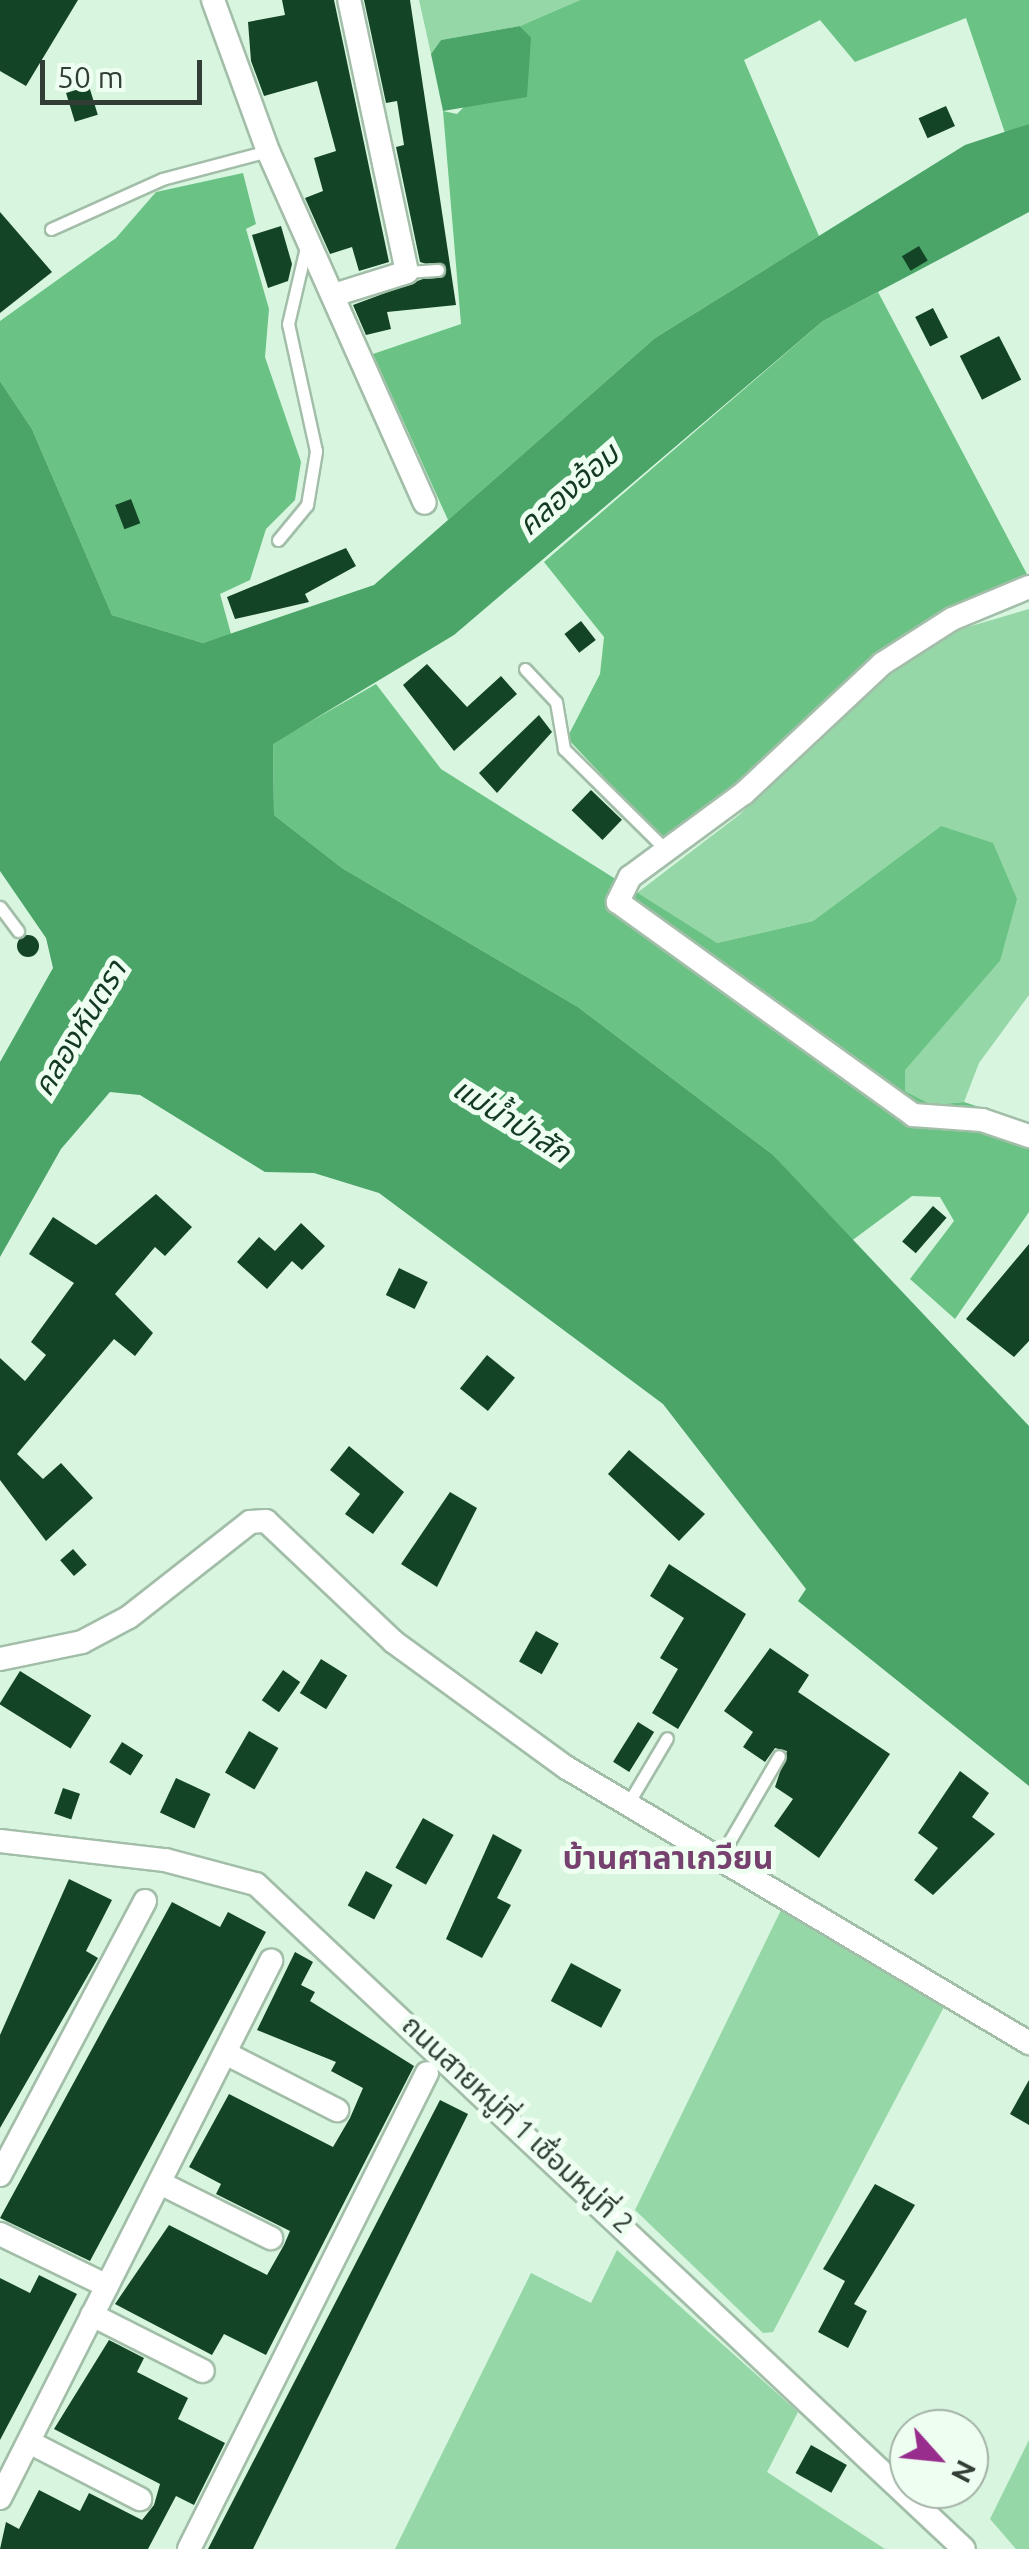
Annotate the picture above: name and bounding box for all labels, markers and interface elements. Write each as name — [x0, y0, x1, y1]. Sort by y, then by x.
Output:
scale bar — [45, 40, 208, 102]
text: 50 m — [57, 60, 124, 94]
water label: คลองอ้อม — [510, 435, 626, 543]
water label: คลองหันตรา — [25, 954, 133, 1102]
water label: แม่น้ำป่าสัก — [447, 1070, 577, 1170]
district label: บ้านศาลาเกวียน — [563, 1838, 773, 1876]
street label: ถนนสายหมู่ที่ 1 เชื่อมหมู่ที่ 2 — [395, 2008, 641, 2240]
north arrow — [889, 2409, 989, 2509]
text: N — [946, 2456, 983, 2488]

